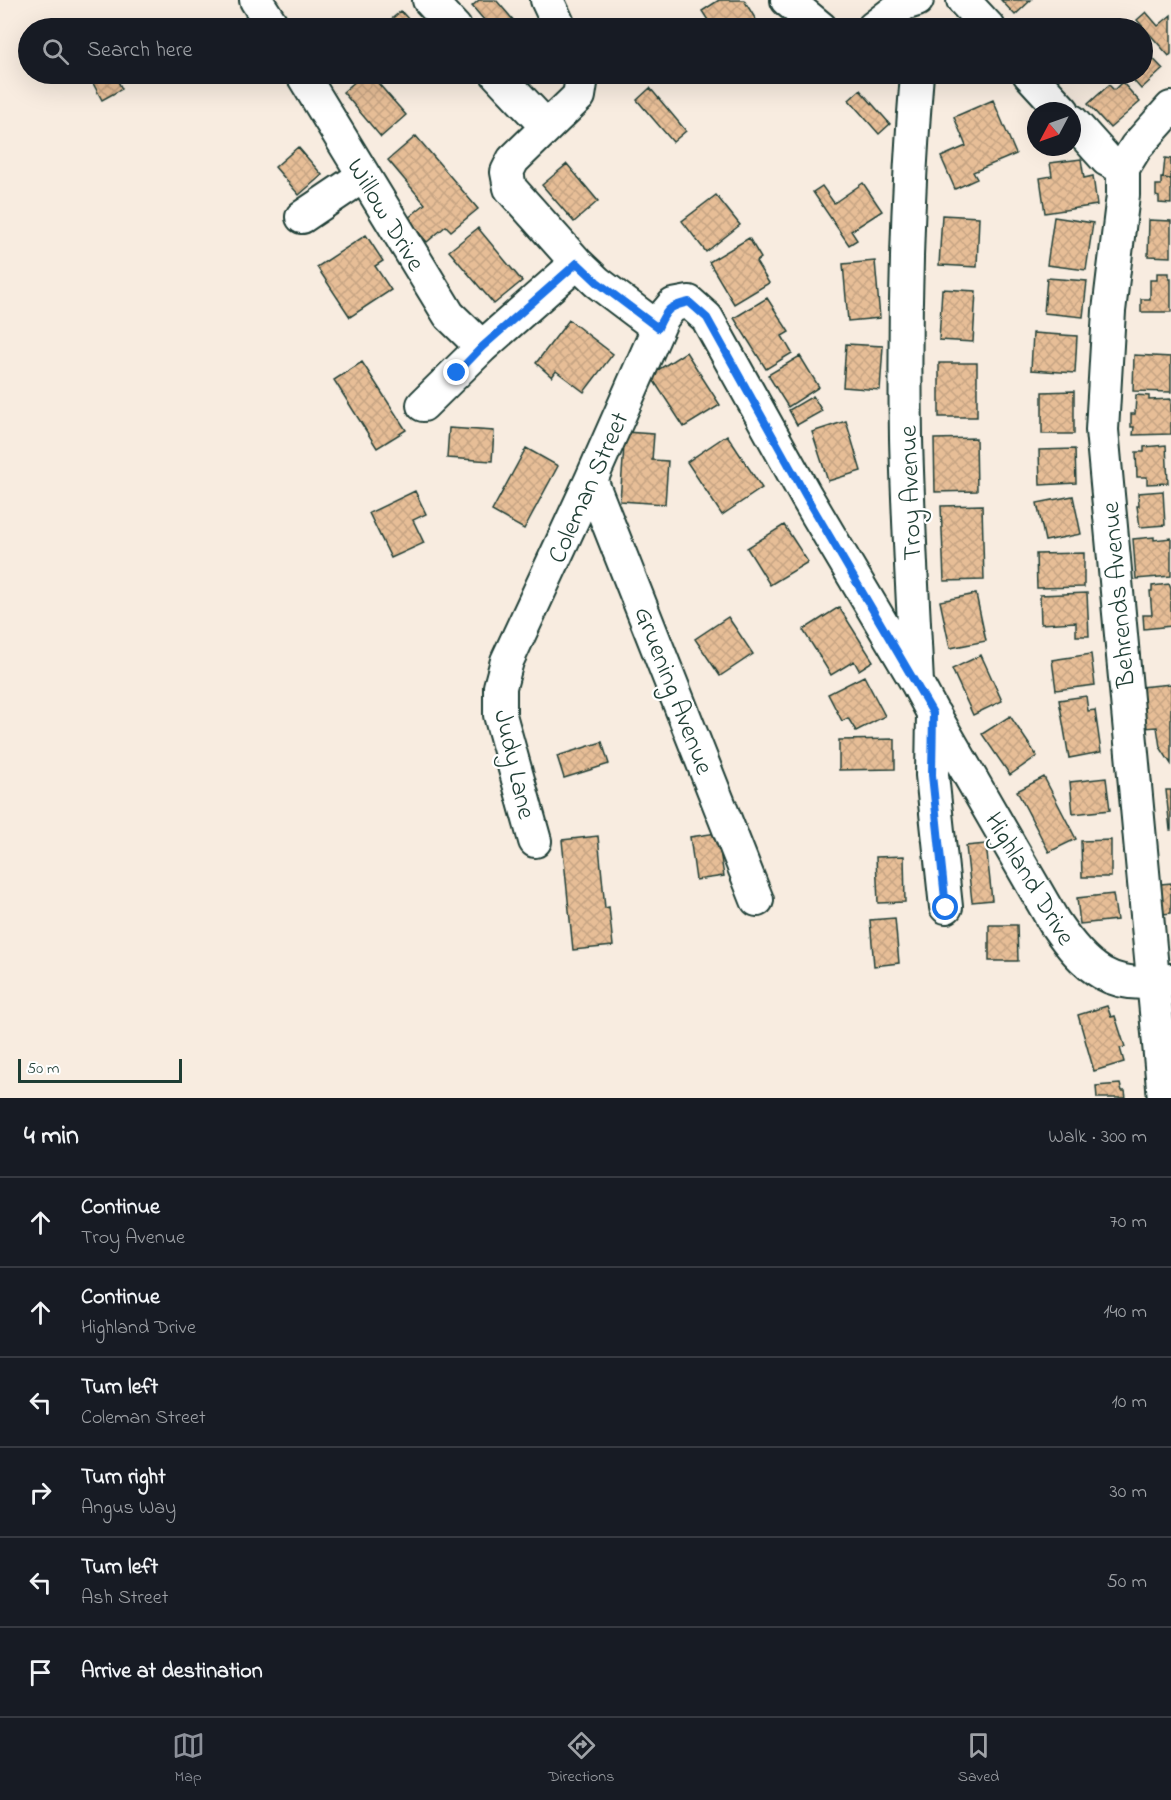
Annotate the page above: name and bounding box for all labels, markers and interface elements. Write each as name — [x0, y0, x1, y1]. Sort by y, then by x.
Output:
search box — [18, 18, 1153, 84]
icon: search — [39, 35, 72, 68]
text: Search here — [87, 35, 192, 67]
north arrow — [1027, 102, 1081, 156]
street label: Willow Drive — [336, 152, 433, 280]
route end — [443, 359, 469, 385]
street label: Coleman Street — [539, 406, 640, 570]
street label: Troy Avenue — [891, 424, 933, 561]
street label: Behrends Avenue — [1093, 500, 1147, 690]
street label: Gruening Avenue — [623, 602, 722, 781]
street label: Judy Lane — [482, 706, 544, 823]
street label: Highland Drive — [974, 806, 1083, 954]
route start — [932, 894, 958, 920]
scale bar — [18, 1056, 182, 1084]
text: 50 m — [27, 1057, 59, 1081]
text: 4 min — [24, 1118, 79, 1156]
text: Walk · 300 m — [1048, 1123, 1147, 1152]
text: Continue — [81, 1192, 160, 1224]
icon: ahead — [24, 1206, 57, 1239]
text: 70 m — [1110, 1208, 1147, 1237]
text: Troy Avenue — [81, 1224, 185, 1253]
text: Continue — [81, 1282, 160, 1314]
icon: ahead — [24, 1296, 57, 1329]
text: 140 m — [1103, 1298, 1147, 1327]
text: Highland Drive — [81, 1314, 196, 1343]
text: Turn left — [81, 1372, 158, 1404]
icon: left — [24, 1386, 57, 1419]
text: 10 m — [1111, 1388, 1147, 1417]
text: Coleman Street — [81, 1404, 206, 1433]
text: Turn right — [81, 1462, 166, 1494]
icon: right — [24, 1476, 57, 1509]
text: 30 m — [1110, 1478, 1147, 1507]
text: Angus Way — [81, 1494, 176, 1523]
text: Turn left — [81, 1552, 158, 1584]
icon: left — [24, 1566, 57, 1599]
text: 50 m — [1106, 1568, 1147, 1597]
text: Ash Street — [81, 1584, 168, 1613]
icon: arrive — [24, 1656, 57, 1689]
text: Arrive at destination — [81, 1656, 263, 1688]
tab: Map — [172, 1729, 205, 1789]
tab: Directions — [548, 1729, 614, 1789]
tab: Saved — [958, 1729, 999, 1789]

